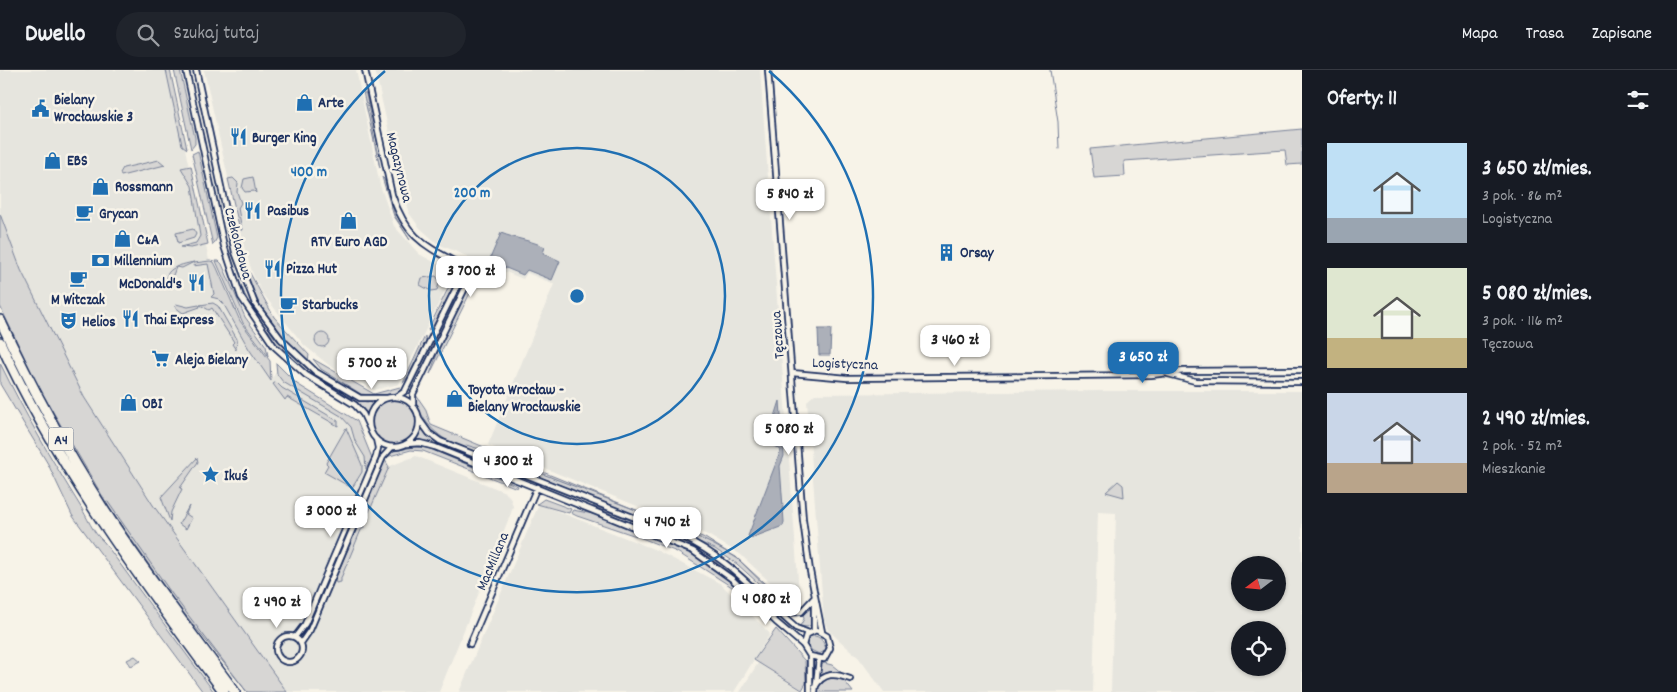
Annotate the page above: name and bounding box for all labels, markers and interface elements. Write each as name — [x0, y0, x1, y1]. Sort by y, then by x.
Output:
search box — [116, 12, 466, 57]
text: Dwello — [25, 18, 86, 52]
icon: search — [134, 21, 162, 49]
text: Szukaj tutaj — [174, 21, 259, 48]
text: Mapa — [1462, 22, 1497, 47]
text: Trasa — [1525, 22, 1564, 47]
text: Zapisane — [1592, 22, 1652, 47]
text: Oferty: 11 — [1327, 85, 1397, 115]
icon: filters — [1624, 86, 1652, 114]
place label: Bielany Wrocławskie 3 — [54, 90, 134, 129]
shop icon: Arte — [294, 92, 314, 112]
place label: Arte — [318, 93, 344, 115]
public building icon: Bielany Wrocławskie 3 — [30, 98, 50, 118]
restaurant icon: Burger King — [228, 127, 248, 147]
place label: Burger King — [252, 128, 317, 150]
street label: Magazynowa — [379, 130, 418, 206]
shop icon: EBS — [43, 150, 63, 170]
place label: EBS — [67, 151, 88, 173]
text: 3 650 zł/mies. — [1482, 155, 1592, 185]
text: 400 m — [291, 162, 327, 184]
icon: home — [1367, 163, 1427, 223]
shop icon: Rossmann — [91, 176, 111, 196]
place label: Rossmann — [115, 177, 173, 199]
pin: 5 840 zł — [738, 178, 842, 221]
text: 200 m — [454, 183, 490, 205]
text: 5 840 zł — [767, 183, 813, 206]
text: 3 pok. · 86 m² — [1482, 185, 1562, 208]
restaurant icon: Pasibus — [243, 200, 263, 220]
place label: Pasibus — [267, 201, 309, 223]
cafe icon: Grycan — [75, 203, 95, 223]
place label: Grycan — [99, 204, 138, 226]
street label: Czekoladowa — [217, 205, 257, 283]
text: Logistyczna — [1482, 208, 1552, 231]
shop icon: RTV Euro AGD — [339, 210, 359, 230]
shop icon: C&A — [113, 229, 133, 249]
place label: C&A — [137, 230, 159, 252]
place label: RTV Euro AGD — [311, 232, 387, 254]
building icon: Orsay — [936, 242, 956, 262]
place label: Orsay — [960, 243, 995, 265]
bank icon: Millennium — [90, 250, 110, 270]
place label: Millennium — [114, 251, 173, 273]
pin: 3 700 zł — [419, 256, 523, 298]
restaurant icon: Pizza Hut — [262, 258, 282, 278]
place label: Pizza Hut — [286, 259, 338, 281]
text: 3 700 zł — [447, 260, 495, 283]
cafe icon: M Witczak — [68, 268, 88, 288]
restaurant icon: McDonald's — [186, 273, 206, 293]
place label: McDonald's — [119, 274, 182, 296]
text: 5 080 zł/mies. — [1482, 280, 1592, 310]
centre of rings — [568, 287, 586, 305]
icon: home — [1367, 288, 1427, 348]
place label: M Witczak — [51, 290, 105, 312]
cafe icon: Starbucks — [278, 294, 298, 314]
place label: Starbucks — [302, 295, 358, 317]
restaurant icon: Thai Express — [120, 309, 140, 329]
street label: Tęczowa — [766, 309, 792, 359]
place label: Thai Express — [144, 310, 214, 332]
text: 3 pok. · 116 m² — [1482, 310, 1563, 333]
theatre icon: Helios — [58, 311, 78, 331]
place label: Helios — [82, 312, 116, 334]
pin: 3 460 zł — [903, 324, 1007, 367]
text: 3 460 zł — [931, 329, 979, 352]
text: Tęczowa — [1482, 333, 1533, 356]
pin: 3 650 zł — [1091, 342, 1195, 384]
text: 3 650 zł — [1119, 346, 1167, 369]
pin: 5 700 zł — [320, 348, 424, 390]
supermarket icon: Aleja Bielany — [151, 349, 171, 369]
place label: Aleja Bielany — [175, 350, 249, 372]
text: 5 700 zł — [348, 352, 396, 375]
street label: Logistyczna — [812, 353, 879, 377]
place label: Toyota Wrocław - Bielany Wrocławskie — [468, 380, 581, 419]
shop icon: Toyota Wrocław - Bielany Wrocławskie — [444, 388, 464, 408]
shop icon: OBI — [118, 393, 138, 413]
place label: OBI — [142, 394, 163, 416]
text: 2 490 zł/mies. — [1482, 405, 1590, 435]
icon: home — [1367, 413, 1427, 473]
pin: 5 080 zł — [737, 414, 841, 456]
text: 5 080 zł — [765, 418, 813, 441]
road number: A4 — [48, 428, 74, 450]
text: 2 pok. · 52 m² — [1482, 435, 1562, 458]
pin: 4 300 zł — [456, 446, 560, 488]
text: 4 300 zł — [484, 450, 532, 473]
text: Mieszkanie — [1482, 458, 1546, 481]
place icon: Ikuś — [200, 465, 220, 485]
place label: Ikuś — [224, 466, 248, 488]
pin: 3 000 zł — [279, 496, 383, 538]
text: 3 000 zł — [306, 500, 356, 523]
pin: 4 740 zł — [615, 506, 719, 549]
text: 4 740 zł — [644, 511, 690, 534]
street label: MacMillana — [472, 528, 516, 594]
north arrow — [1231, 556, 1286, 611]
map controls — [1231, 556, 1286, 676]
pin: 4 080 zł — [714, 584, 818, 626]
pin: 2 490 zł — [225, 586, 329, 629]
text: 4 080 zł — [742, 588, 790, 611]
text: 2 490 zł — [253, 591, 301, 614]
button: locate — [1231, 621, 1286, 676]

